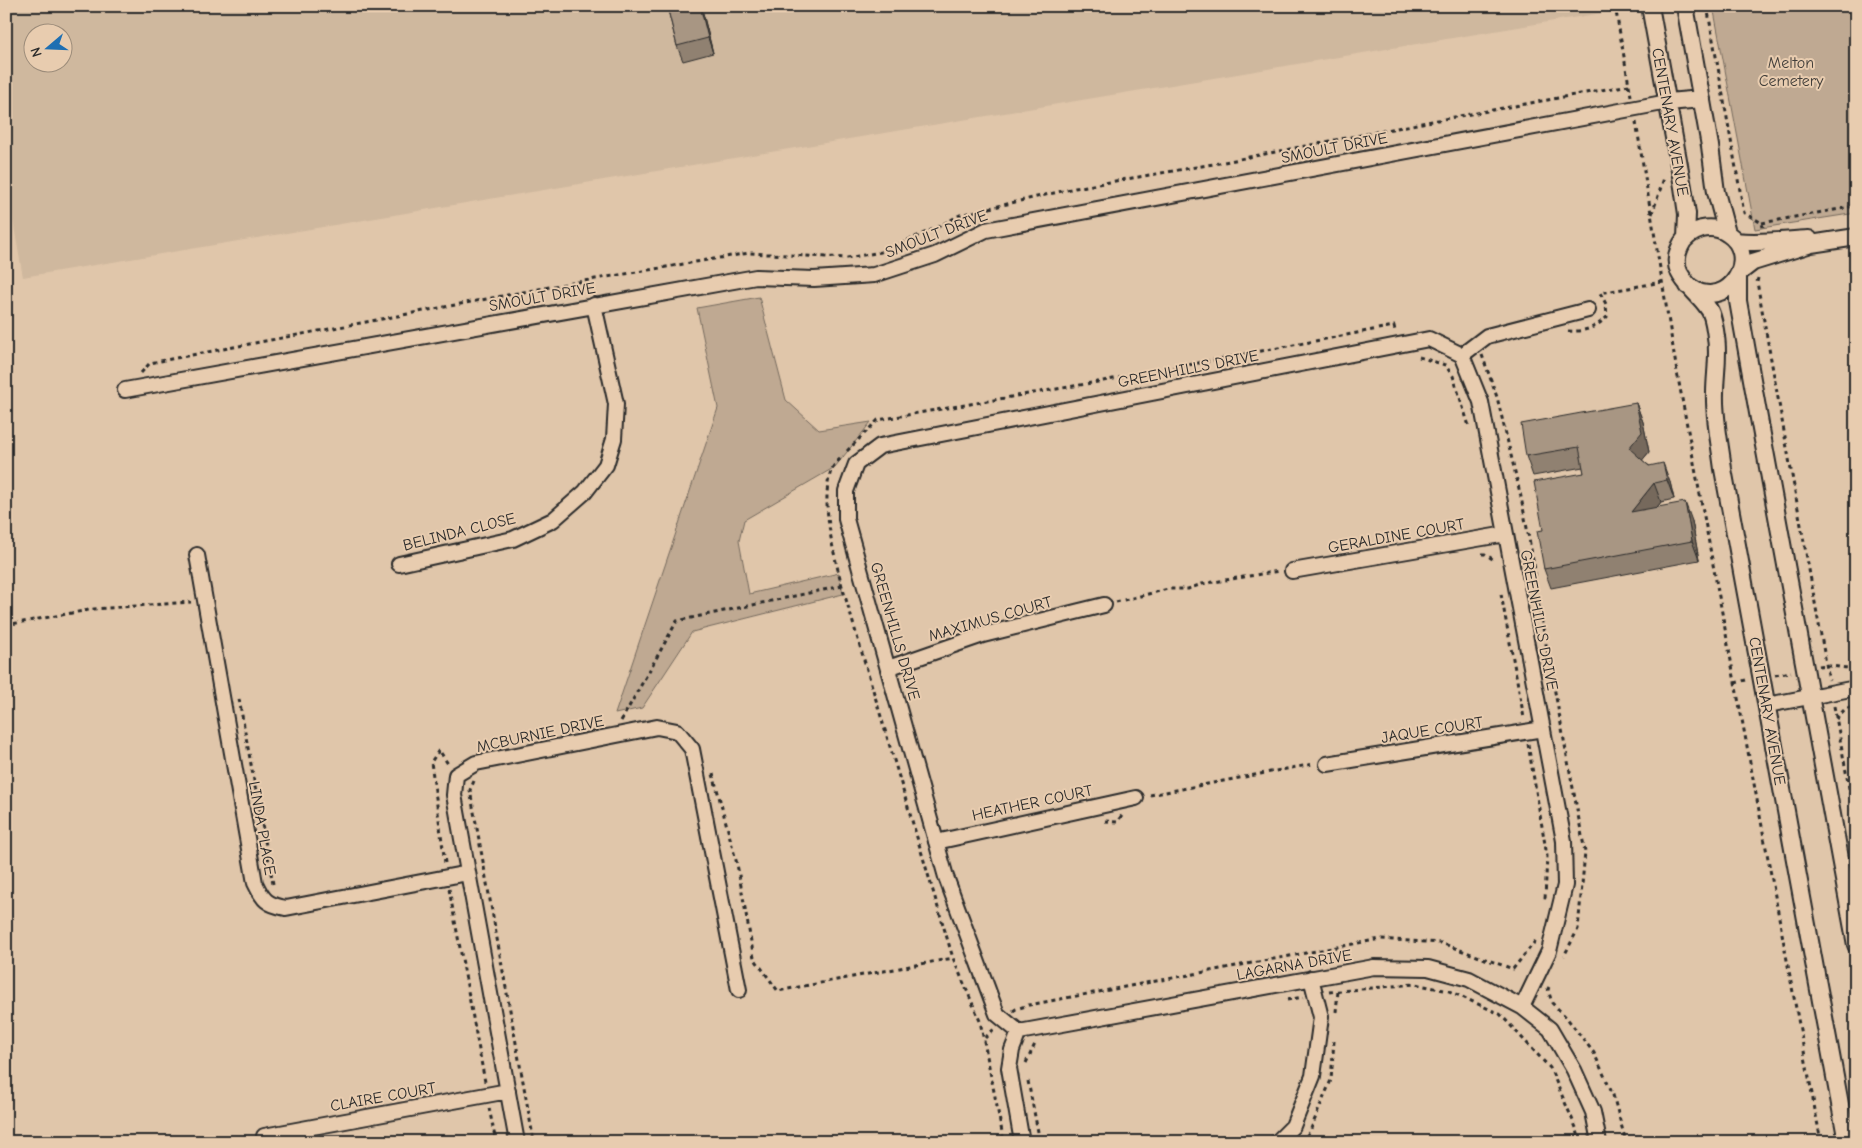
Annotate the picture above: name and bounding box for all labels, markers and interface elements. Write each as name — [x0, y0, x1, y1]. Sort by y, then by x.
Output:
north arrow — [22, 22, 72, 72]
text: N — [27, 45, 46, 59]
street label: CENTENARY AVENUE — [1648, 47, 1692, 198]
park label: Melton Cemetery — [1759, 54, 1824, 90]
street label: SMOULT DRIVE — [1280, 129, 1389, 167]
street label: SMOULT DRIVE — [883, 206, 990, 262]
street label: SMOULT DRIVE — [487, 279, 597, 315]
street label: GREENHILLS DRIVE — [1116, 346, 1260, 391]
street label: BELINDA CLOSE — [401, 509, 518, 555]
street label: GERALDINE COURT — [1326, 515, 1467, 557]
street label: GREENHILLS DRIVE — [1517, 548, 1562, 692]
street label: GREENHILLS DRIVE — [867, 560, 923, 703]
street label: MAXIMUS COURT — [926, 593, 1055, 645]
street label: CENTENARY AVENUE — [1745, 636, 1789, 787]
street label: MCBURNIE DRIVE — [475, 712, 606, 756]
street label: JAQUE COURT — [1380, 713, 1485, 747]
street label: LINDA PLACE — [245, 780, 279, 877]
street label: HEATHER COURT — [970, 781, 1095, 825]
street label: LAGARNA DRIVE — [1235, 946, 1354, 984]
street label: CLAIRE COURT — [329, 1079, 438, 1115]

